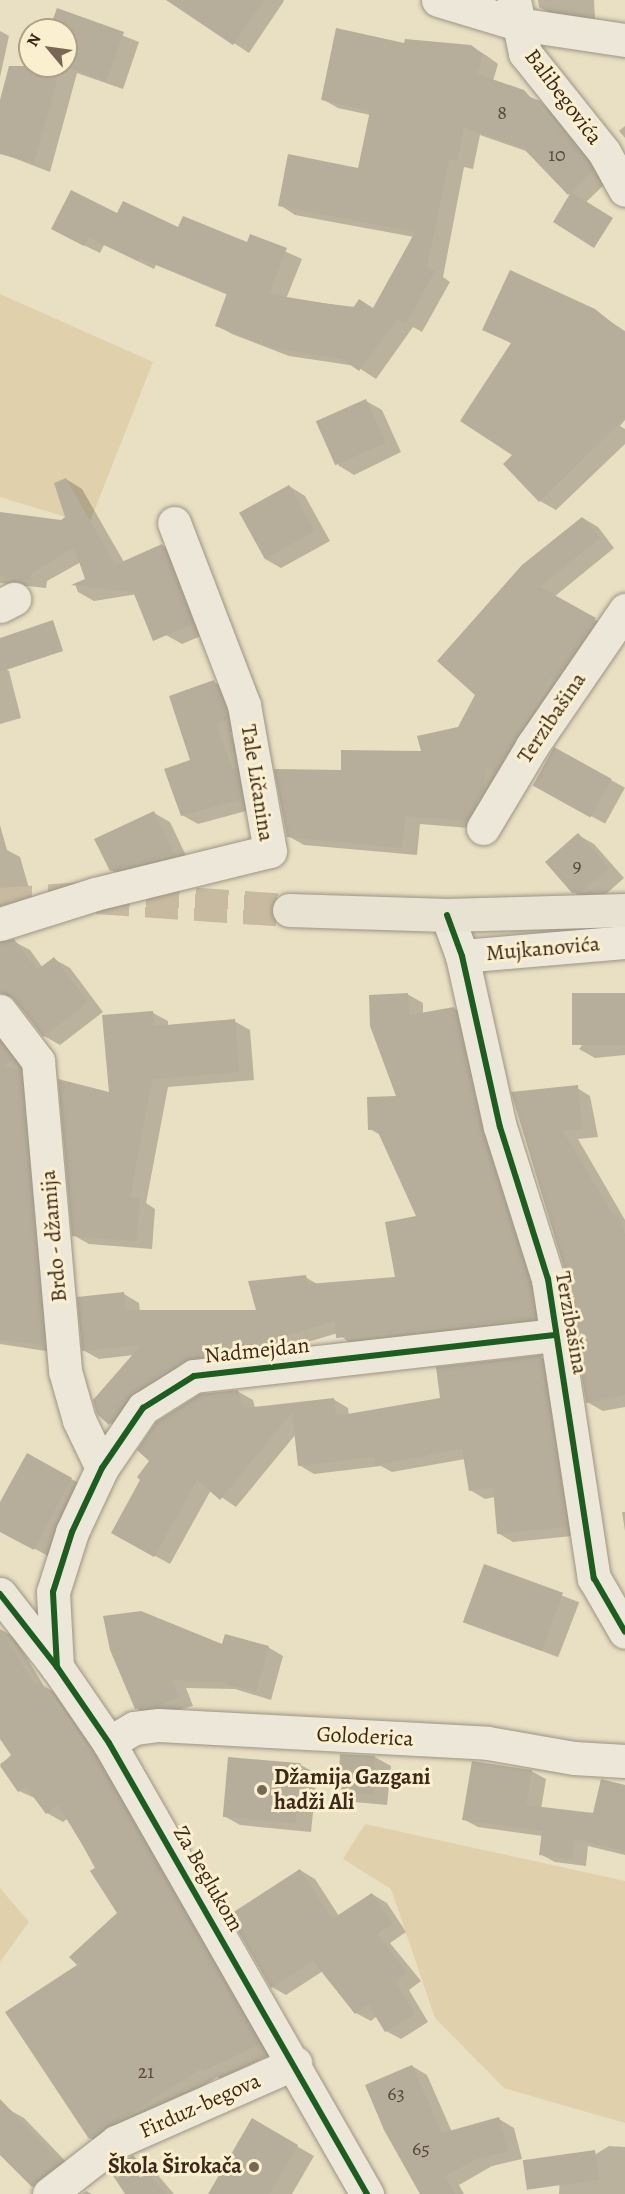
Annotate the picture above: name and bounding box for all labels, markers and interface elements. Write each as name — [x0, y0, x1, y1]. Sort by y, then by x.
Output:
north arrow — [18, 18, 78, 78]
text: N — [22, 30, 46, 51]
street label: Balibegovića — [519, 44, 607, 150]
house number: 8 — [497, 100, 507, 124]
house number: 10 — [548, 142, 566, 166]
street label: Terzibašina — [512, 667, 592, 769]
street label: Tale Ličanina — [235, 723, 279, 843]
house number: 9 — [572, 853, 582, 877]
street label: Mujkanovića — [485, 931, 601, 967]
street label: Brdo - džamija — [35, 1168, 73, 1304]
street label: Terzibašina — [549, 1269, 593, 1377]
street label: Nadmejdan — [203, 1332, 311, 1370]
street label: Goloderica — [316, 1721, 414, 1753]
place label: Džamija Gazgani hadži Ali — [274, 1764, 431, 1816]
marker: Džamija Gazgani hadži Ali — [255, 1783, 269, 1797]
street label: Za Beglukom — [167, 1821, 249, 1937]
house number: 21 — [138, 2059, 154, 2083]
street label: Firduz-begova — [135, 2068, 265, 2144]
house number: 63 — [387, 2081, 405, 2105]
house number: 65 — [412, 2136, 430, 2160]
place label: Škola Širokača — [108, 2154, 242, 2180]
marker: Škola Širokača — [247, 2160, 261, 2174]

